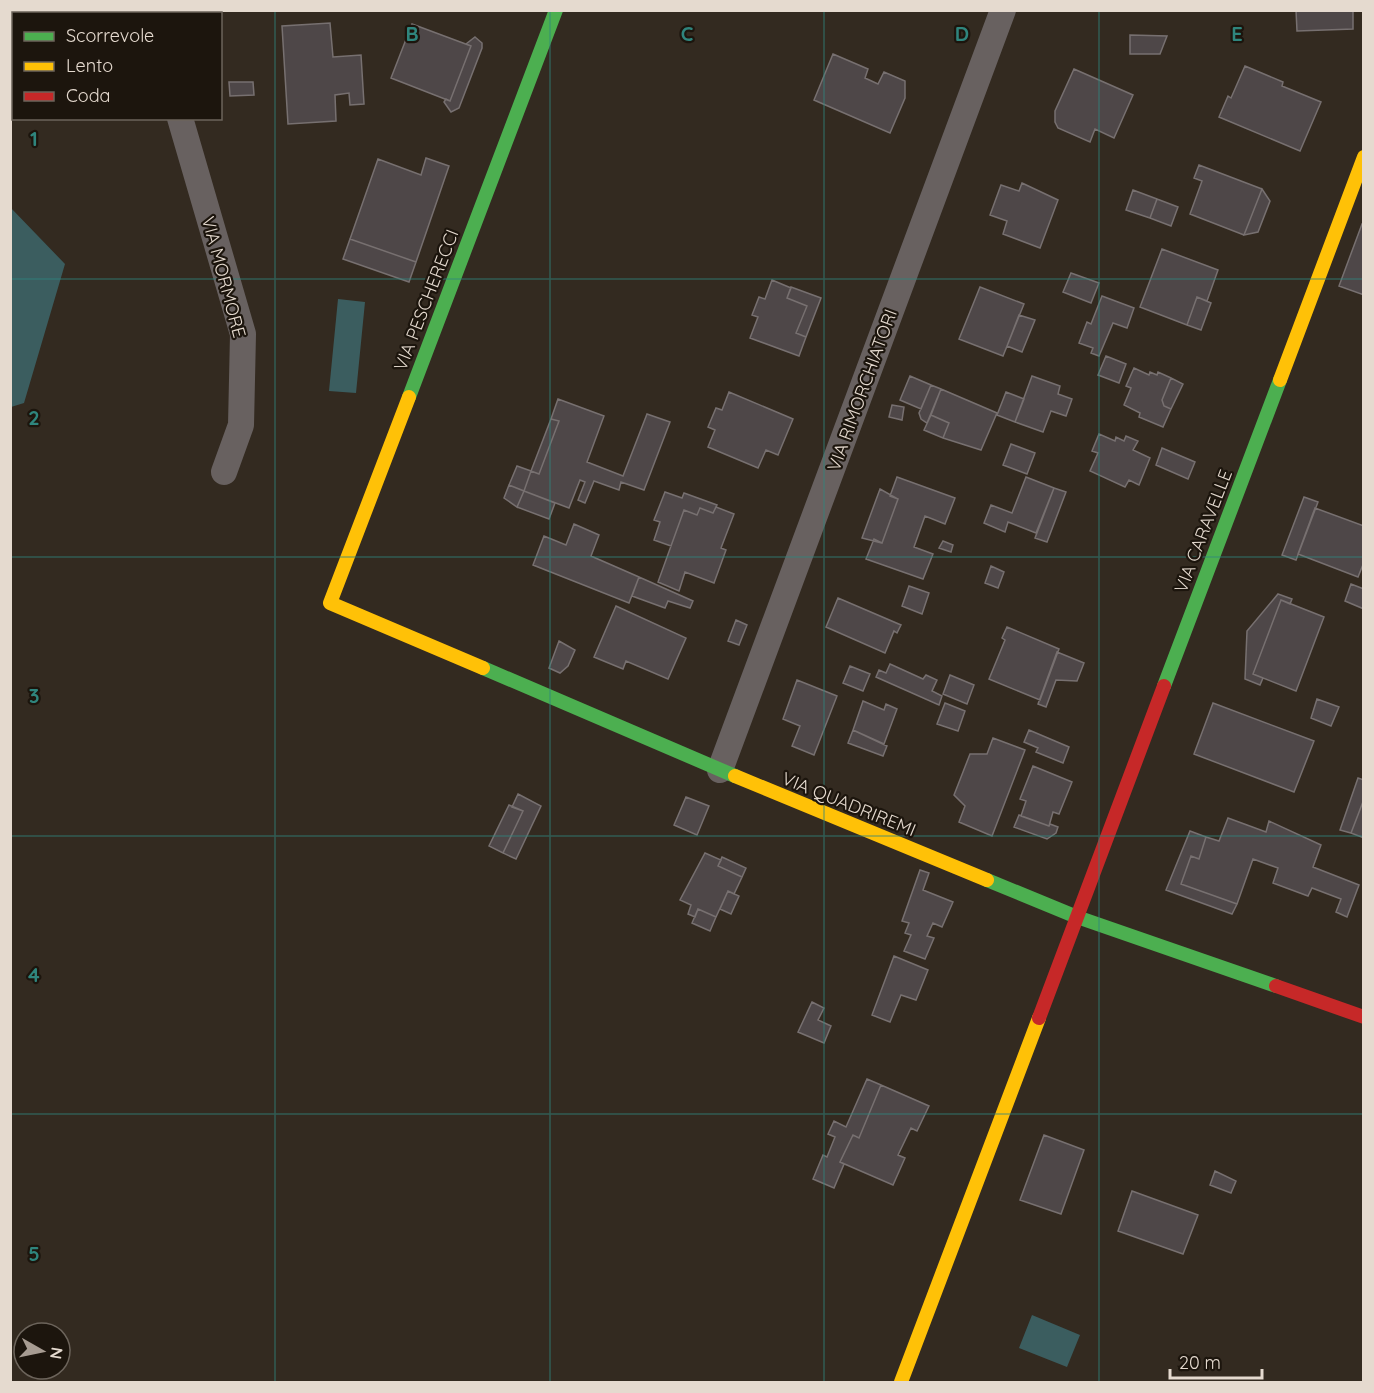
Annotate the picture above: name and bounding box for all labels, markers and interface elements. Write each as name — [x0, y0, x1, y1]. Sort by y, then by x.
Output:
legend — [12, 12, 222, 120]
text: B — [405, 21, 419, 46]
text: C — [681, 21, 694, 46]
text: D — [955, 21, 969, 46]
text: E — [1231, 21, 1243, 46]
text: Scorrevole — [66, 24, 154, 47]
text: Lento — [66, 54, 113, 77]
text: Coda — [66, 84, 110, 107]
text: 1 — [30, 126, 38, 151]
street label: VIA MORMORE — [197, 214, 251, 340]
street label: VIA PESCHERECCI — [389, 226, 463, 374]
street label: VIA RIMORCHIATORI — [822, 306, 902, 474]
text: 2 — [28, 405, 40, 430]
street label: VIA CARAVELLE — [1169, 466, 1237, 596]
text: 3 — [29, 683, 39, 708]
street label: VIA QUADRIREMI — [779, 767, 919, 841]
text: 4 — [28, 962, 40, 987]
text: 5 — [28, 1241, 40, 1266]
north arrow — [12, 1321, 72, 1381]
scale bar — [1170, 1342, 1262, 1380]
text: N — [46, 1346, 68, 1361]
text: 20 m — [1179, 1351, 1221, 1374]

